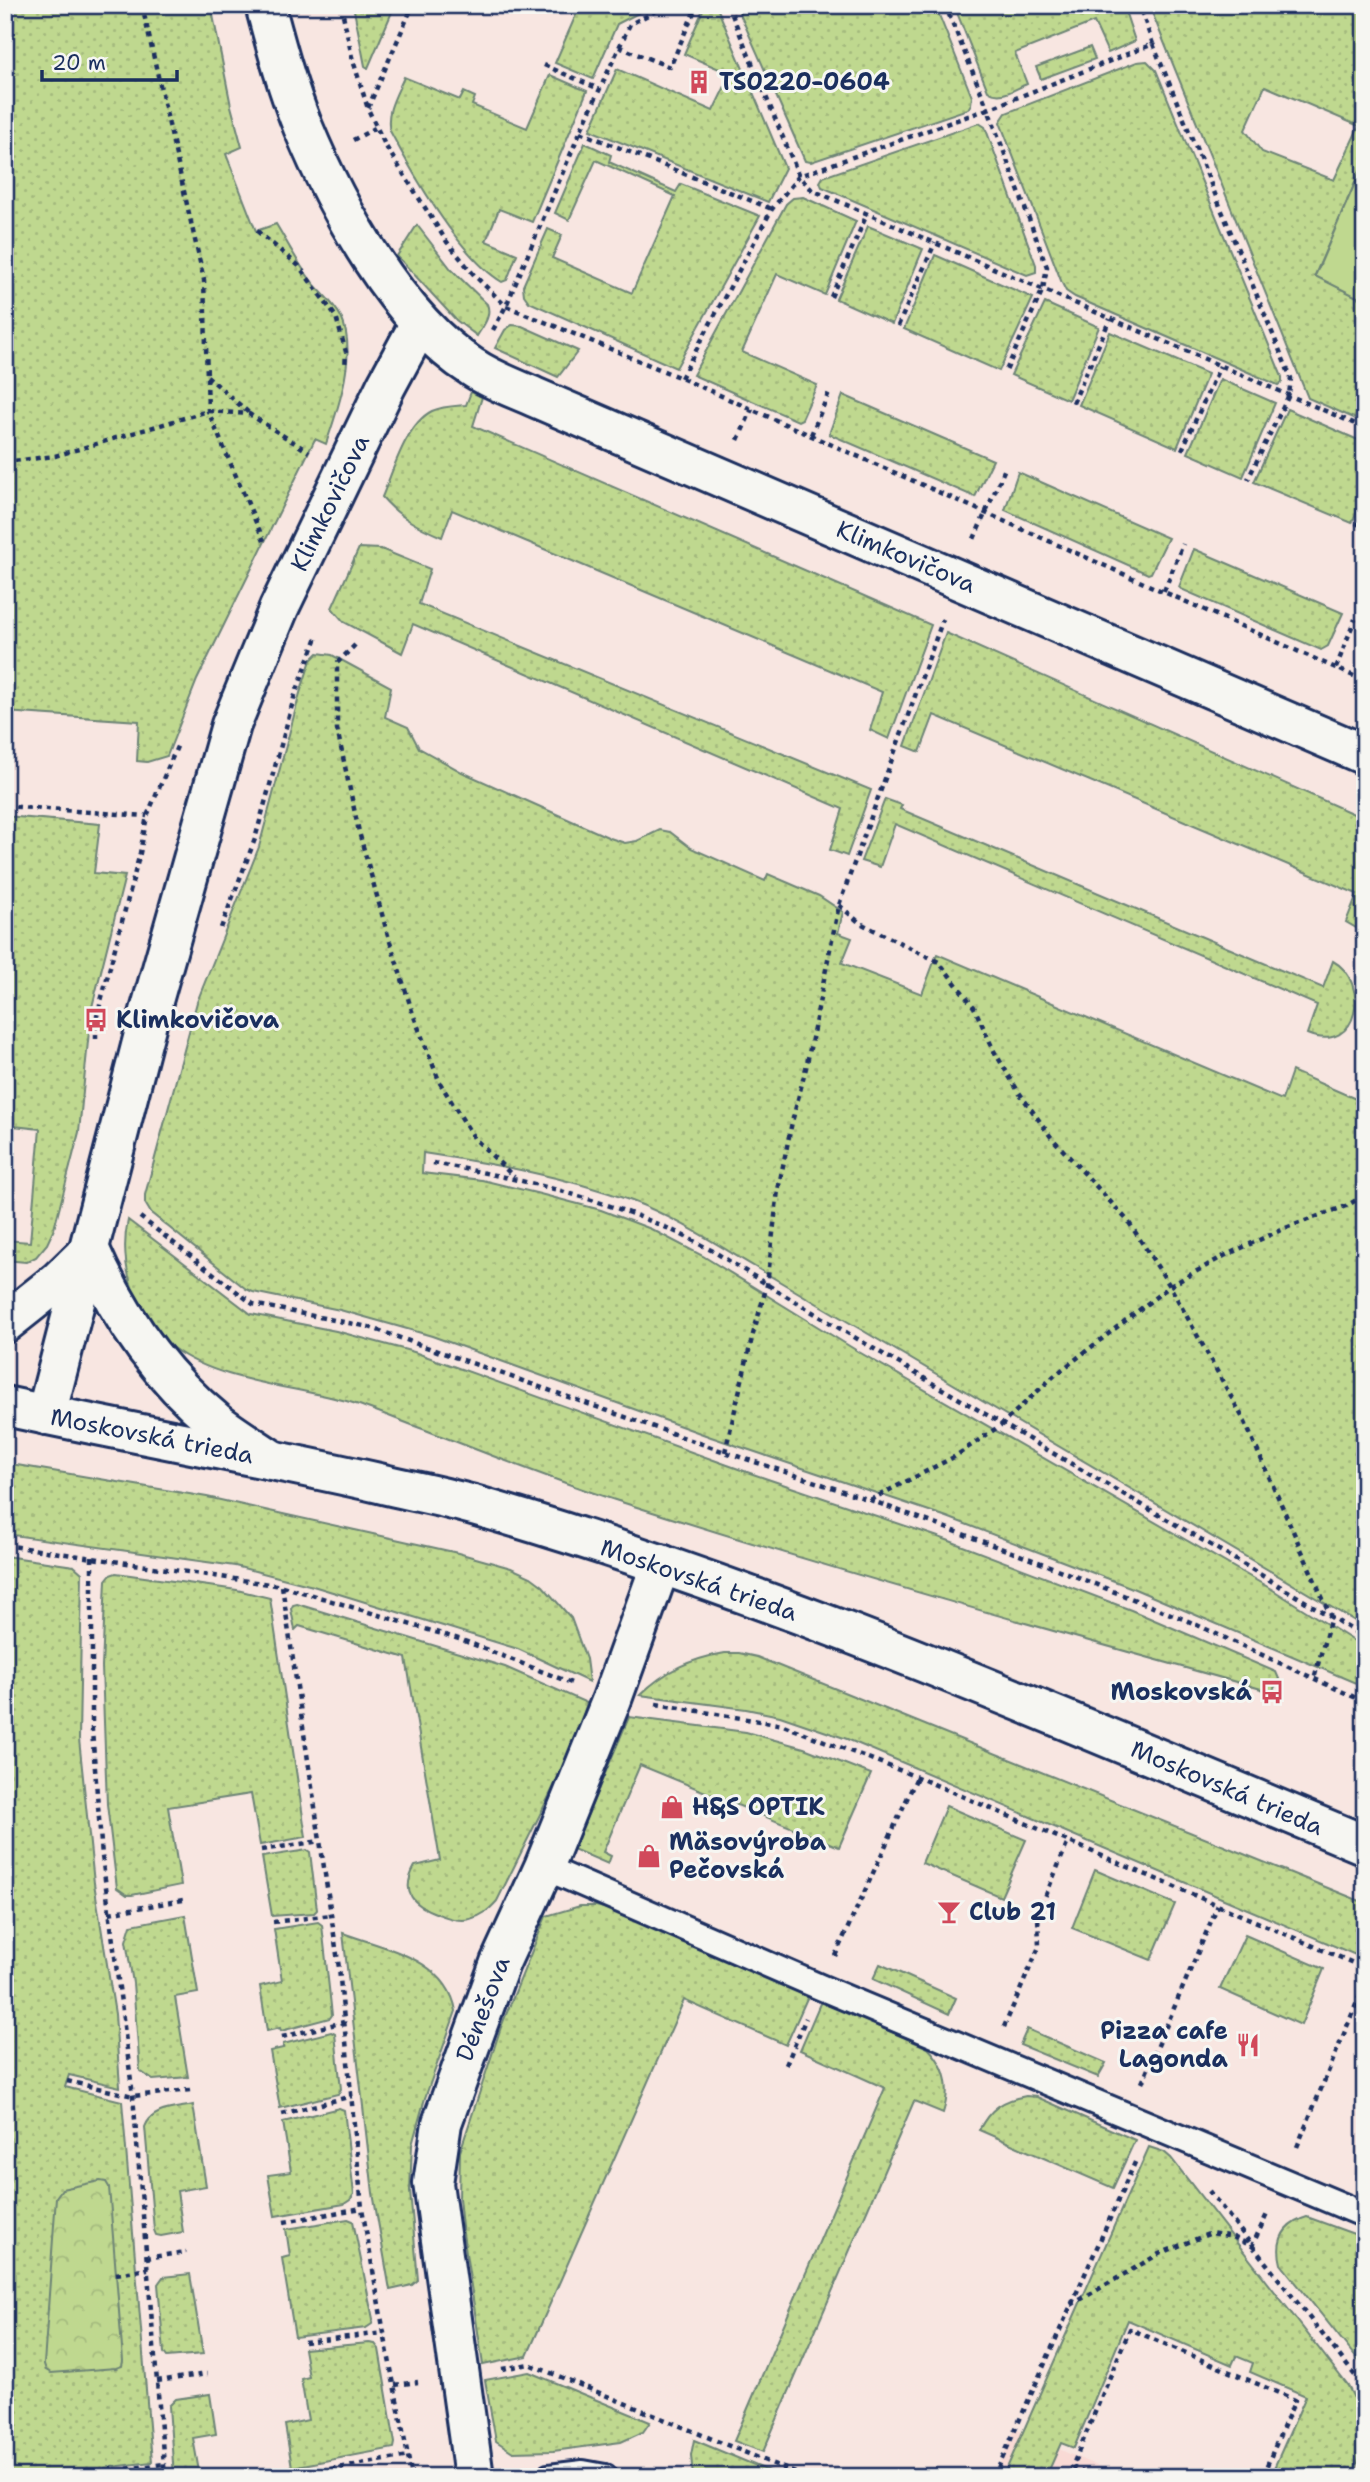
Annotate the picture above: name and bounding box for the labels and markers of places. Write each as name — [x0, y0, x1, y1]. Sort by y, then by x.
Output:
place label: TS0220-0604 — [719, 66, 890, 98]
building icon: TS0220-0604 — [685, 68, 713, 96]
place label: Klimkovičova — [116, 1004, 280, 1036]
bus stop icon: Klimkovičova — [82, 1006, 110, 1034]
place label: Moskovská — [1110, 1676, 1253, 1708]
bus stop icon: Moskovská — [1258, 1678, 1286, 1706]
place label: H&S OPTIK — [692, 1791, 825, 1823]
shop icon: H&S OPTIK — [658, 1793, 686, 1821]
place label: Mäsovýroba Pečovská — [669, 1826, 827, 1886]
shop icon: Mäsovýroba Pečovská — [635, 1842, 663, 1870]
place label: Club 21 — [969, 1896, 1056, 1928]
bar icon: Club 21 — [935, 1898, 963, 1926]
place label: Pizza cafe Lagonda — [1100, 2015, 1229, 2075]
restaurant icon: Pizza cafe Lagonda — [1234, 2031, 1262, 2059]

